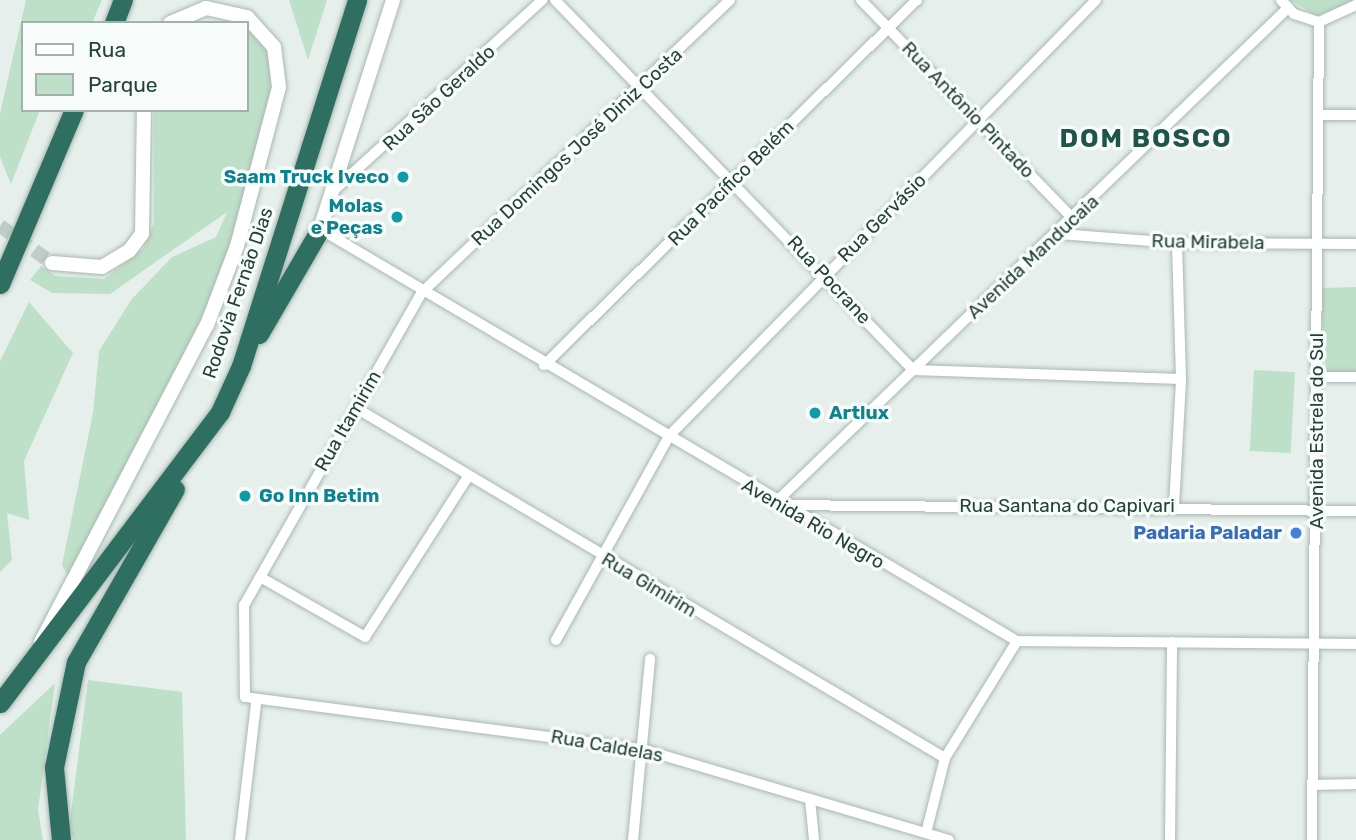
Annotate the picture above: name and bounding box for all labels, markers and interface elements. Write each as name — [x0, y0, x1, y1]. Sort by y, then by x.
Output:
legend — [21, 21, 248, 112]
text: Rua — [88, 37, 126, 62]
street label: Rua Antônio Pintado — [897, 37, 1039, 183]
street label: Rua São Geraldo — [378, 40, 500, 156]
street label: Rua Domingos José Diniz Costa — [467, 43, 687, 251]
text: Parque — [88, 72, 158, 97]
street label: Rua Pacífico Belém — [663, 115, 799, 251]
district label: DOM BOSCO — [1061, 123, 1231, 155]
place label: Saam Truck Iveco — [223, 166, 389, 188]
marker: Saam Truck Iveco — [395, 169, 411, 185]
street label: Rua Gervásio — [833, 169, 931, 267]
street label: Avenida Manducaia — [963, 190, 1103, 324]
place label: Molas e Peças — [311, 195, 383, 239]
street label: Rodovia Fernão Dias — [198, 204, 278, 382]
marker: Molas e Peças — [389, 209, 405, 225]
street label: Rua Mirabela — [1151, 230, 1265, 254]
street label: Rua Pocrane — [782, 231, 876, 329]
street label: Avenida Estrela do Sul — [1306, 333, 1328, 529]
street label: Rua Itamirim — [310, 367, 386, 475]
place label: Artlux — [829, 402, 889, 424]
marker: Artlux — [807, 405, 823, 421]
street label: Avenida Rio Negro — [737, 474, 889, 574]
place label: Go Inn Betim — [259, 485, 379, 507]
marker: Go Inn Betim — [237, 488, 253, 504]
street label: Rua Santana do Capivari — [959, 495, 1175, 517]
place label: Padaria Paladar — [1133, 522, 1282, 544]
marker: Padaria Paladar — [1288, 525, 1304, 541]
street label: Rua Gimirim — [597, 548, 701, 622]
street label: Rua Caldelas — [549, 725, 665, 767]

